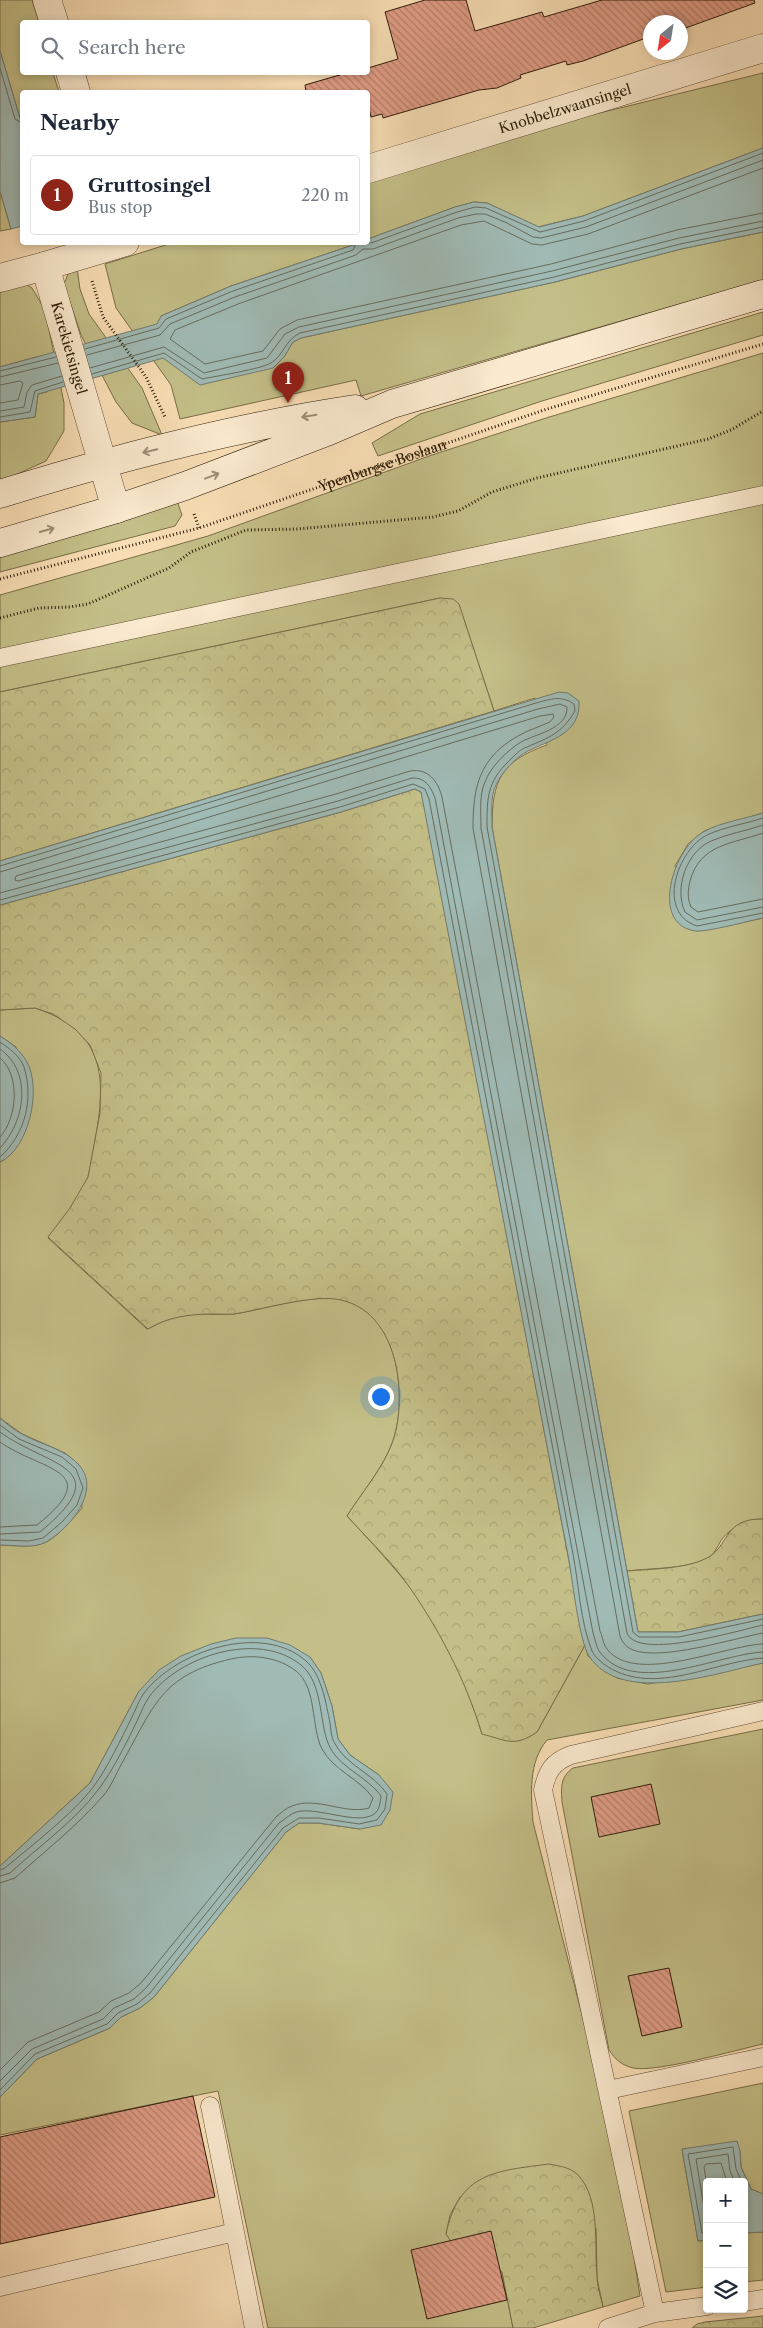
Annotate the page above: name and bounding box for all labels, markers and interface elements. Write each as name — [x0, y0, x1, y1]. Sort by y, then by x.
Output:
north arrow — [643, 15, 688, 60]
search box — [20, 20, 370, 75]
icon: search — [38, 34, 66, 62]
text: Search here — [78, 36, 186, 59]
street label: Knobbelzwaansingel — [497, 80, 633, 137]
text: Nearby — [40, 110, 119, 135]
text: Gruttosingel — [88, 174, 211, 197]
text: 1 — [53, 185, 61, 205]
text: 220 m — [301, 185, 349, 205]
text: Bus stop — [88, 197, 152, 217]
street label: Karekietsingel — [47, 300, 91, 396]
pin: 1 — [272, 362, 304, 403]
one-way arrow — [301, 412, 317, 422]
street label: Ypenburgse Boslaan — [315, 435, 449, 496]
one-way arrow — [143, 447, 159, 456]
one-way arrow — [204, 471, 219, 480]
one-way arrow — [38, 524, 54, 534]
your location — [368, 1384, 394, 1410]
map controls — [703, 2178, 748, 2313]
button: + — [703, 2178, 748, 2223]
button: − — [703, 2223, 748, 2268]
button: layers — [703, 2268, 748, 2313]

